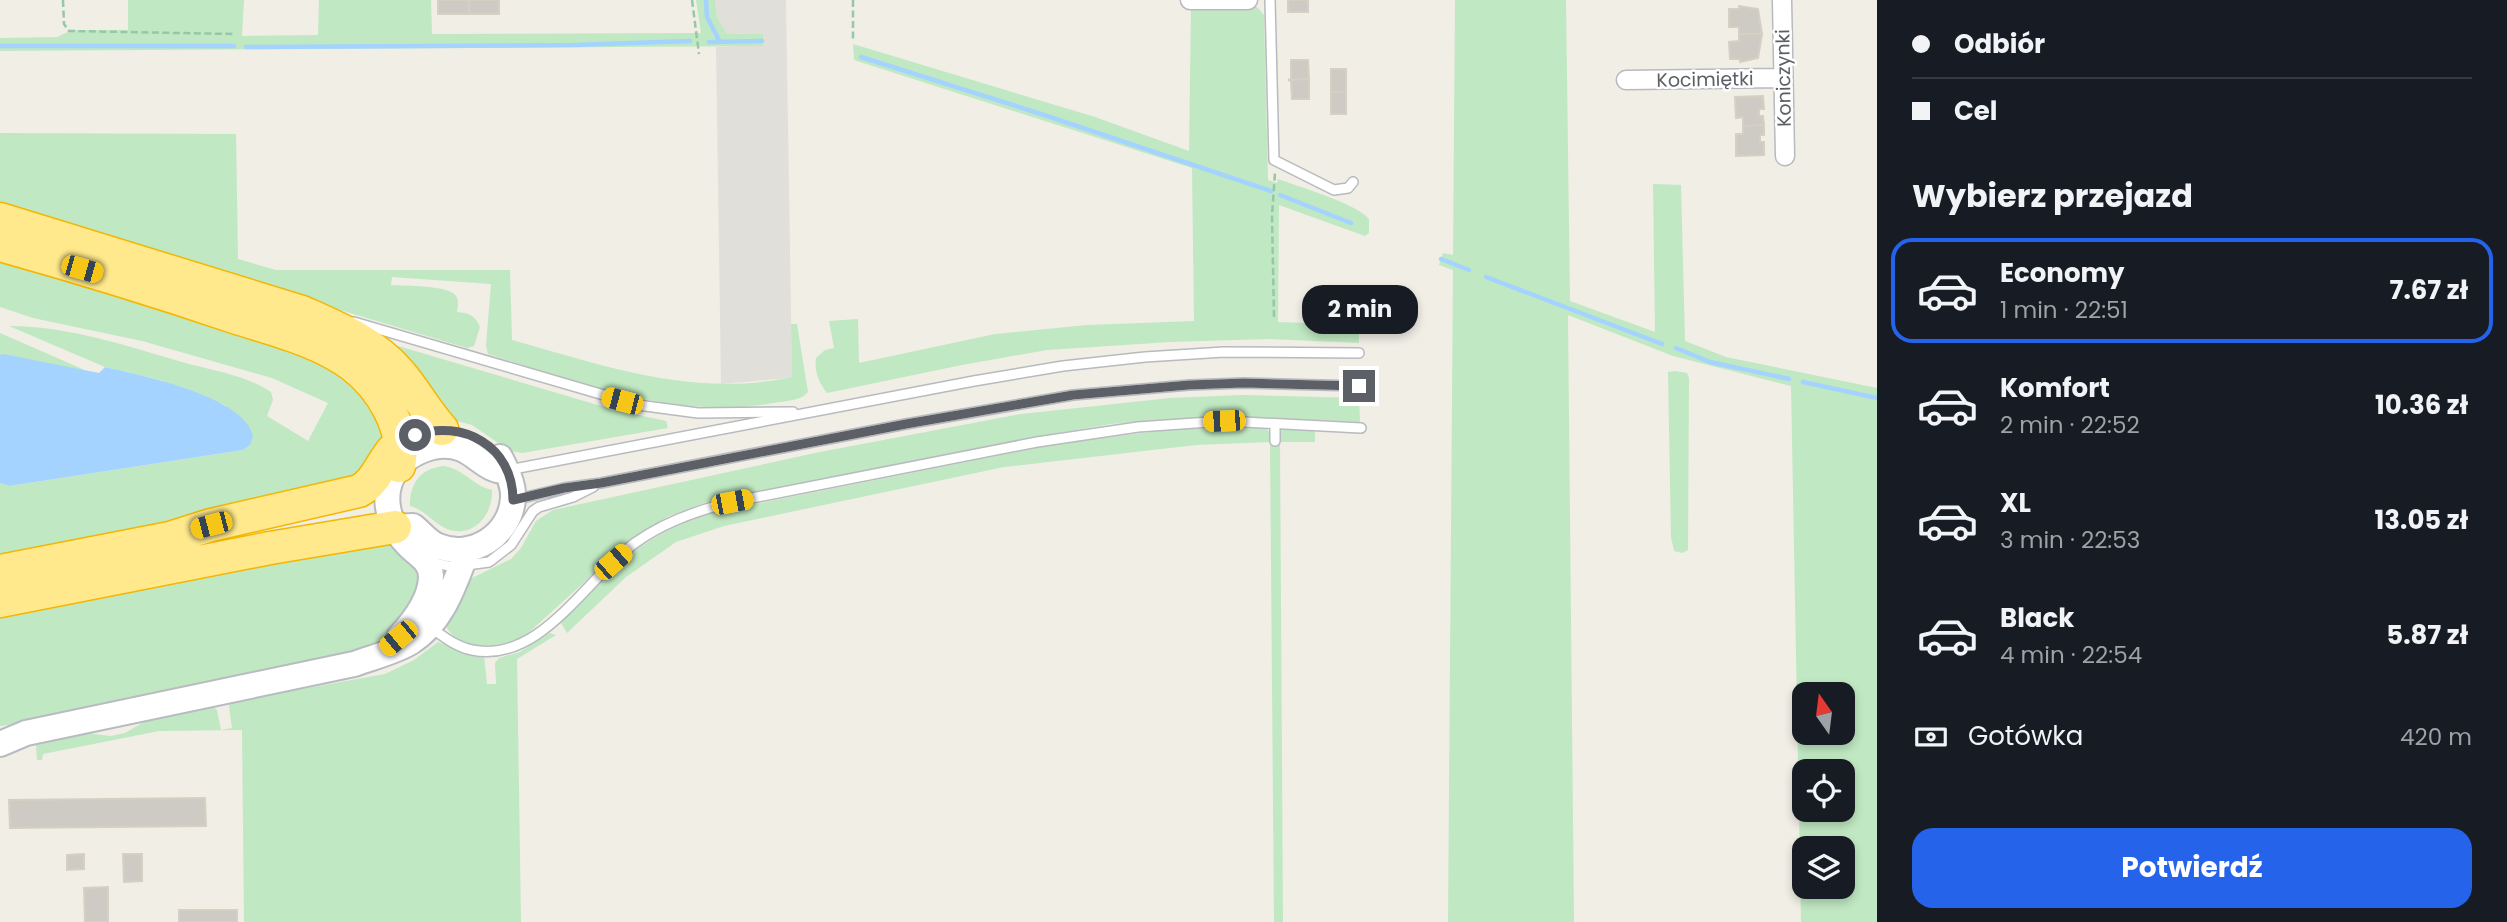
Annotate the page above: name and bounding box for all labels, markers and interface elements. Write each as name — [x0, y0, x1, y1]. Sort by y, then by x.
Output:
text: Odbiór — [1954, 26, 2045, 62]
street label: Koniczynki — [1769, 29, 1798, 127]
street label: Kocimiętki — [1656, 65, 1754, 94]
text: Cel — [1954, 93, 1998, 129]
text: Wybierz przejazd — [1912, 173, 2193, 218]
car — [59, 253, 106, 285]
text: Economy — [2000, 255, 2124, 291]
icon: car — [1916, 259, 1979, 322]
text: 7.67 zł — [2390, 272, 2468, 308]
callout: 2 min — [1301, 284, 1417, 334]
text: 2 min — [1328, 293, 1392, 325]
text: 1 min · 22:51 — [2000, 294, 2128, 326]
route end — [1343, 370, 1375, 402]
text: Komfort — [2000, 370, 2110, 406]
icon: car — [1916, 374, 1979, 437]
car — [599, 385, 646, 417]
text: 10.36 zł — [2375, 387, 2468, 423]
text: 2 min · 22:52 — [2000, 409, 2140, 441]
car — [1203, 410, 1246, 432]
route start — [399, 419, 431, 451]
text: XL — [2000, 485, 2031, 521]
car — [710, 488, 755, 516]
icon: car — [1916, 489, 1979, 552]
text: 13.05 zł — [2375, 502, 2468, 538]
car — [188, 509, 235, 541]
text: 3 min · 22:53 — [2000, 524, 2140, 556]
car — [591, 540, 636, 584]
text: Black — [2000, 600, 2074, 636]
icon: car — [1916, 604, 1979, 667]
car — [376, 616, 421, 660]
text: 5.87 zł — [2386, 617, 2468, 653]
text: 4 min · 22:54 — [2000, 639, 2142, 671]
north arrow — [1792, 682, 1855, 746]
map controls — [1792, 682, 1855, 899]
icon: cash — [1912, 718, 1950, 756]
text: Gotówka — [1968, 718, 2083, 754]
text: 420 m — [2400, 721, 2472, 753]
button: locate — [1792, 759, 1855, 822]
button: Potwierdź — [1912, 828, 2472, 908]
button: layers — [1792, 836, 1855, 899]

